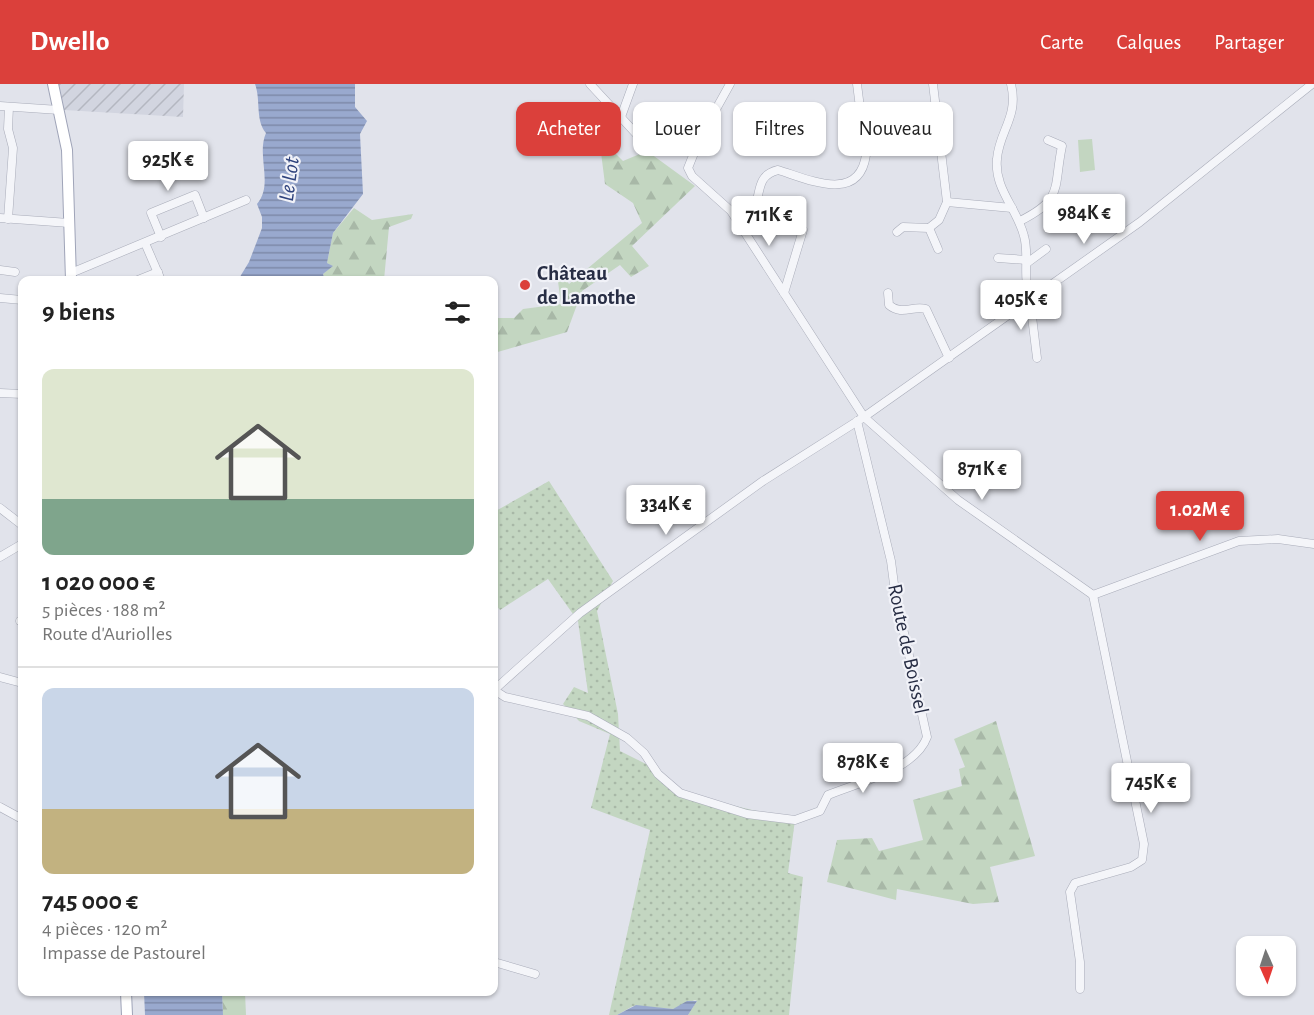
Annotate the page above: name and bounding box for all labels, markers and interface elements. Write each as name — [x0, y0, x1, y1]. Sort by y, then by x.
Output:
text: Dwello — [30, 28, 109, 56]
text: Carte — [1040, 32, 1084, 53]
text: Calques — [1117, 32, 1181, 53]
text: Partager — [1214, 32, 1284, 53]
chip: Acheter — [516, 102, 621, 156]
chip: Louer — [633, 102, 721, 156]
chip: Filtres — [733, 102, 826, 156]
chip: Nouveau — [838, 102, 953, 156]
pin: 925K € — [119, 141, 217, 192]
text: 925K € — [142, 150, 194, 170]
water label: Le Lot — [275, 155, 303, 203]
pin: 984K € — [1035, 194, 1133, 245]
pin: 711K € — [720, 196, 818, 247]
text: 984K € — [1057, 203, 1111, 223]
text: 711K € — [745, 205, 793, 225]
place label: Château de Lamothe — [537, 263, 636, 308]
marker: Château de Lamothe — [518, 278, 532, 292]
pin: 405K € — [972, 280, 1070, 331]
text: 405K € — [994, 289, 1048, 309]
icon: filters — [441, 296, 474, 329]
text: 9 biens — [42, 299, 115, 325]
icon: home — [204, 408, 312, 516]
pin: 871K € — [933, 450, 1031, 501]
text: 871K € — [957, 459, 1007, 479]
pin: 334K € — [617, 485, 715, 536]
pin: 1.02M € — [1145, 491, 1255, 542]
text: 334K € — [640, 494, 692, 514]
text: 1.02M € — [1170, 500, 1230, 520]
text: 1 020 000 € — [42, 569, 155, 595]
street label: Route de Boissel — [884, 582, 932, 716]
text: 5 pièces · 188 m² — [42, 600, 166, 620]
text: Route d'Auriolles — [42, 624, 172, 644]
icon: home — [204, 727, 312, 835]
pin: 878K € — [814, 743, 912, 794]
text: 878K € — [837, 752, 889, 772]
pin: 745K € — [1102, 763, 1200, 814]
text: 745K € — [1125, 772, 1177, 792]
text: 745 000 € — [42, 888, 138, 914]
text: 4 pièces · 120 m² — [42, 919, 167, 939]
north arrow — [1236, 936, 1296, 996]
map controls — [1236, 936, 1296, 996]
text: Impasse de Pastourel — [42, 943, 206, 963]

